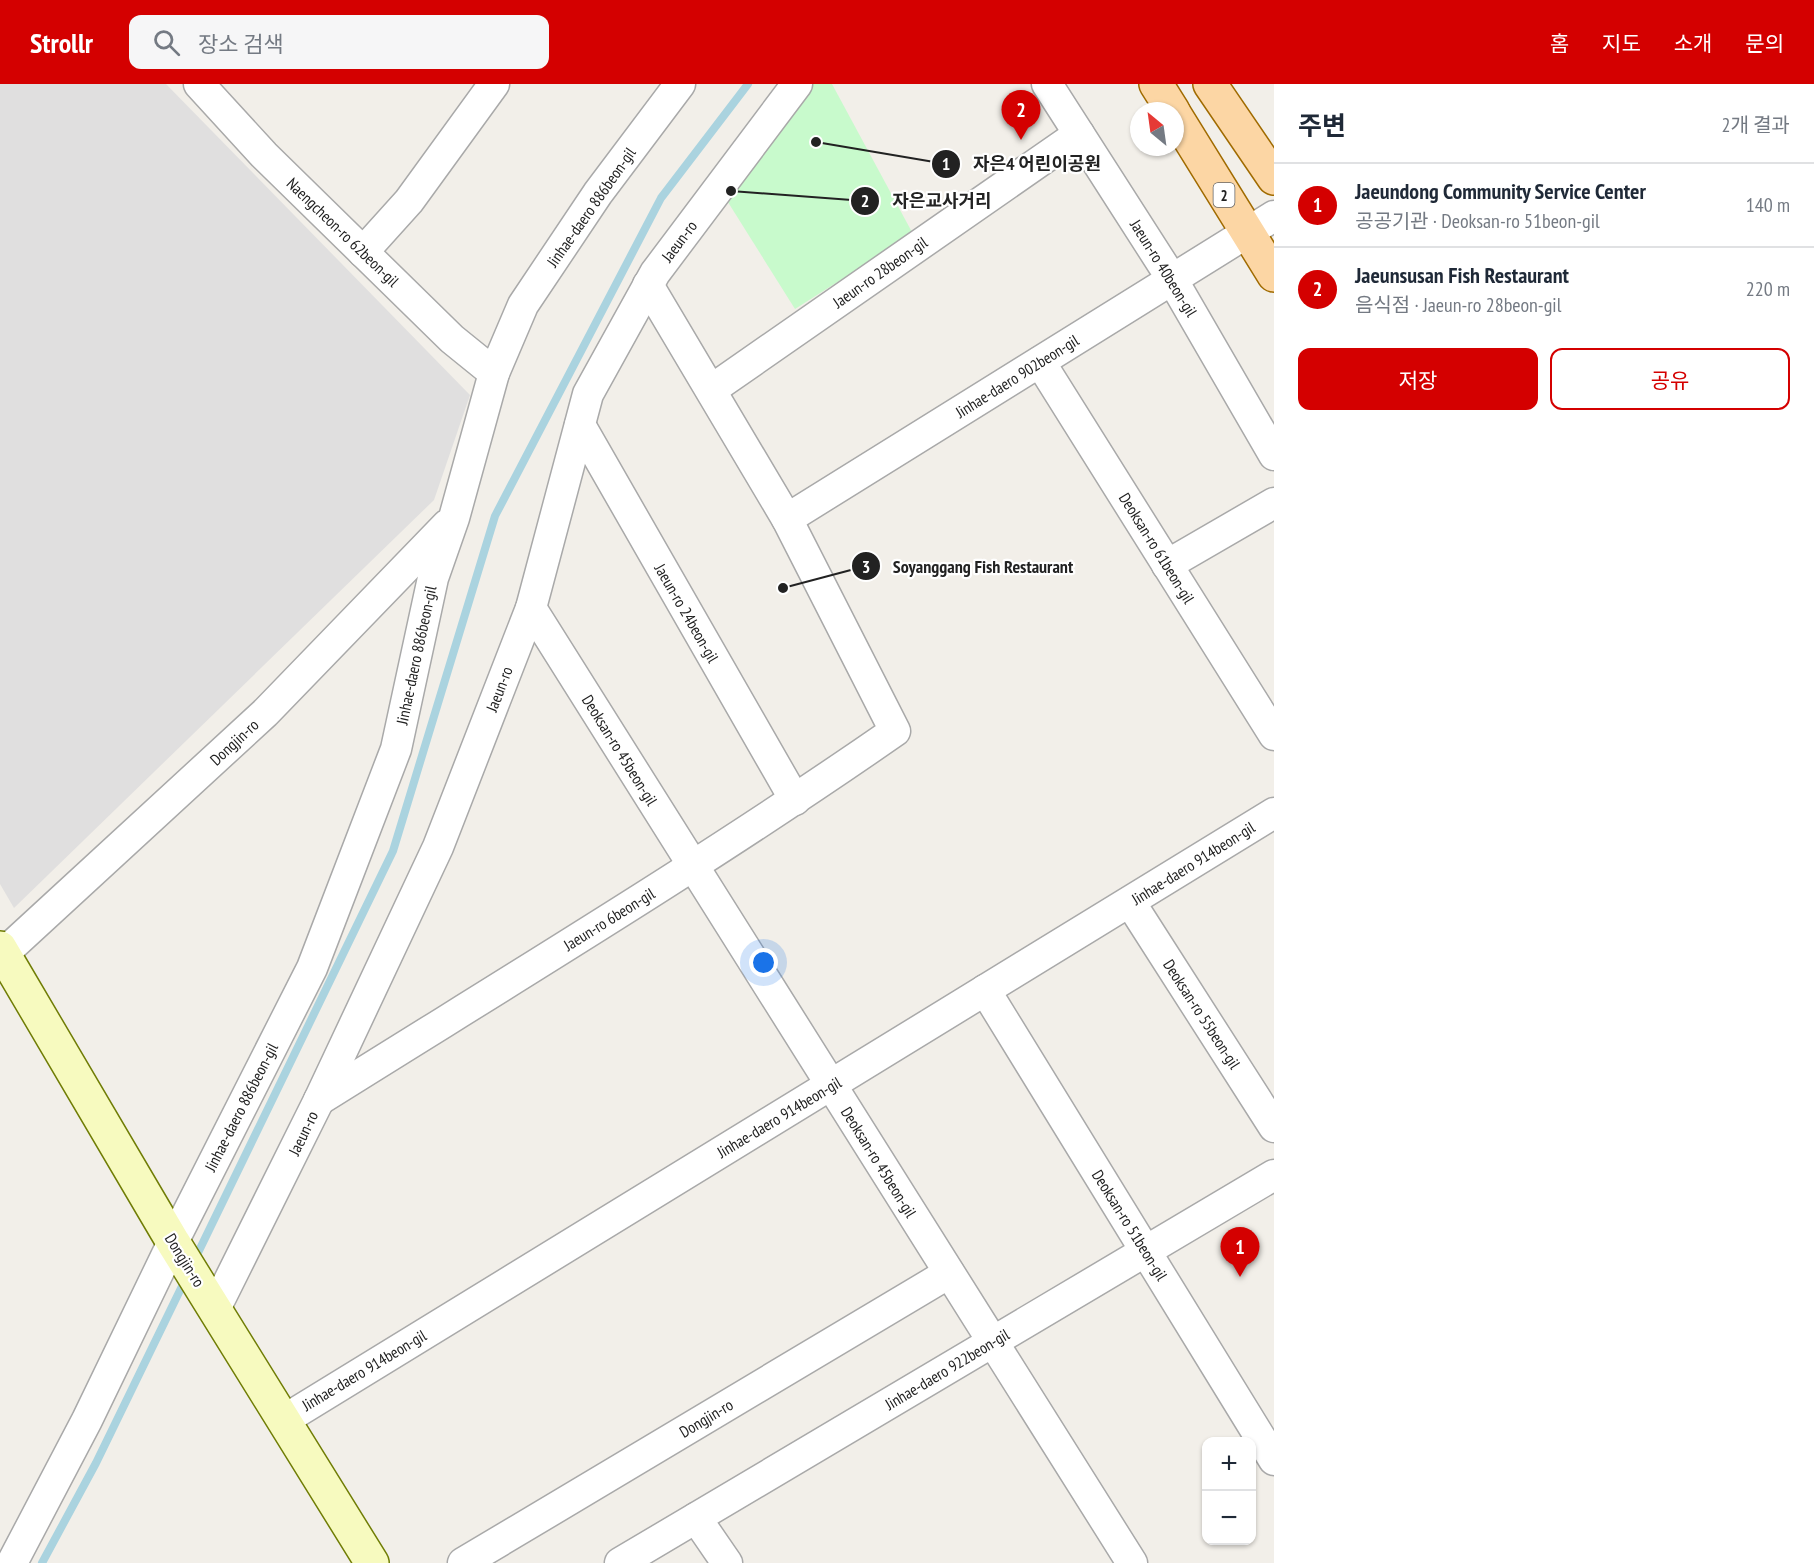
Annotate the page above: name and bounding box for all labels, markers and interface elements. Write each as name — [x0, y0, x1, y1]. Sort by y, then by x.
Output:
search box — [129, 15, 549, 69]
text: Strollr — [30, 24, 93, 61]
icon: search — [150, 26, 183, 59]
text: 장소 검색 — [198, 30, 284, 58]
text: 홈 — [1550, 30, 1569, 57]
text: 지도 — [1602, 30, 1641, 57]
text: 소개 — [1674, 30, 1712, 57]
text: 문의 — [1745, 30, 1784, 57]
pin: 2 — [1002, 91, 1040, 140]
north arrow — [1130, 102, 1184, 156]
text: 주변 — [1298, 109, 1346, 142]
text: 2개 결과 — [1722, 112, 1790, 138]
street label: Jinhae-daero 886beon-gil — [542, 143, 640, 271]
callout: 자은4 어린이공원 — [931, 146, 1113, 182]
text: 1 — [942, 152, 950, 175]
text: 자은4 어린이공원 — [973, 152, 1101, 175]
street label: Naengcheon-ro 62beon-gil — [283, 173, 404, 291]
text: Jaeundong Community Service Center — [1355, 177, 1646, 205]
callout: 자은교사거리 — [850, 183, 1004, 219]
road number: 2 — [1214, 183, 1234, 207]
text: 2 — [861, 189, 869, 212]
text: 자은교사거리 — [892, 189, 992, 212]
text: 1 — [1313, 192, 1322, 218]
text: 140 m — [1746, 192, 1790, 218]
text: 공공기관 · Deoksan-ro 51beon-gil — [1355, 208, 1600, 234]
street label: Jaeun-ro 40beon-gil — [1126, 215, 1202, 320]
street label: Jaeun-ro — [656, 216, 701, 267]
street label: Jaeun-ro 28beon-gil — [828, 232, 931, 313]
text: Jaeunsusan Fish Restaurant — [1355, 261, 1569, 289]
text: 2 — [1313, 276, 1322, 302]
text: 220 m — [1746, 276, 1790, 302]
text: 음식점 · Jaeun-ro 28beon-gil — [1355, 292, 1561, 318]
street label: Jinhae-daero 902beon-gil — [951, 330, 1082, 422]
button: 저장 — [1298, 348, 1538, 410]
button: 공유 — [1550, 348, 1790, 410]
street label: Deoksan-ro 61beon-gil — [1115, 489, 1199, 607]
callout: Soyanggang Fish Restaurant — [851, 548, 1085, 584]
text: 3 — [862, 555, 870, 578]
text: Soyanggang Fish Restaurant — [893, 555, 1074, 578]
street label: Jaeun-ro 24beon-gil — [650, 559, 723, 666]
street label: Jinhae-daero 886beon-gil — [391, 584, 441, 727]
street label: Jaeun-ro — [481, 664, 517, 715]
street label: Deoksan-ro 45beon-gil — [578, 691, 662, 809]
street label: Dongjin-ro — [206, 714, 263, 769]
street label: Jinhae-daero 914beon-gil — [1127, 817, 1258, 909]
street label: Jaeun-ro 6beon-gil — [559, 883, 658, 955]
your location — [749, 948, 778, 977]
street label: Deoksan-ro 55beon-gil — [1159, 955, 1245, 1073]
street label: Jinhae-daero 886beon-gil — [200, 1039, 282, 1175]
street label: Jinhae-daero 914beon-gil — [712, 1072, 845, 1163]
street label: Deoksan-ro 45beon-gil — [837, 1103, 921, 1221]
street label: Jaeun-ro — [283, 1108, 322, 1159]
street label: Deoksan-ro 51beon-gil — [1088, 1166, 1172, 1284]
pin: 1 — [1220, 1228, 1260, 1277]
street label: Dongjin-ro — [161, 1230, 209, 1290]
street label: Jinhae-daero 922beon-gil — [880, 1324, 1013, 1415]
street label: Jinhae-daero 914beon-gil — [297, 1325, 430, 1416]
street label: Dongjin-ro — [676, 1394, 737, 1442]
map controls — [1202, 1437, 1256, 1545]
button: + — [1202, 1437, 1256, 1491]
button: − — [1202, 1491, 1256, 1545]

